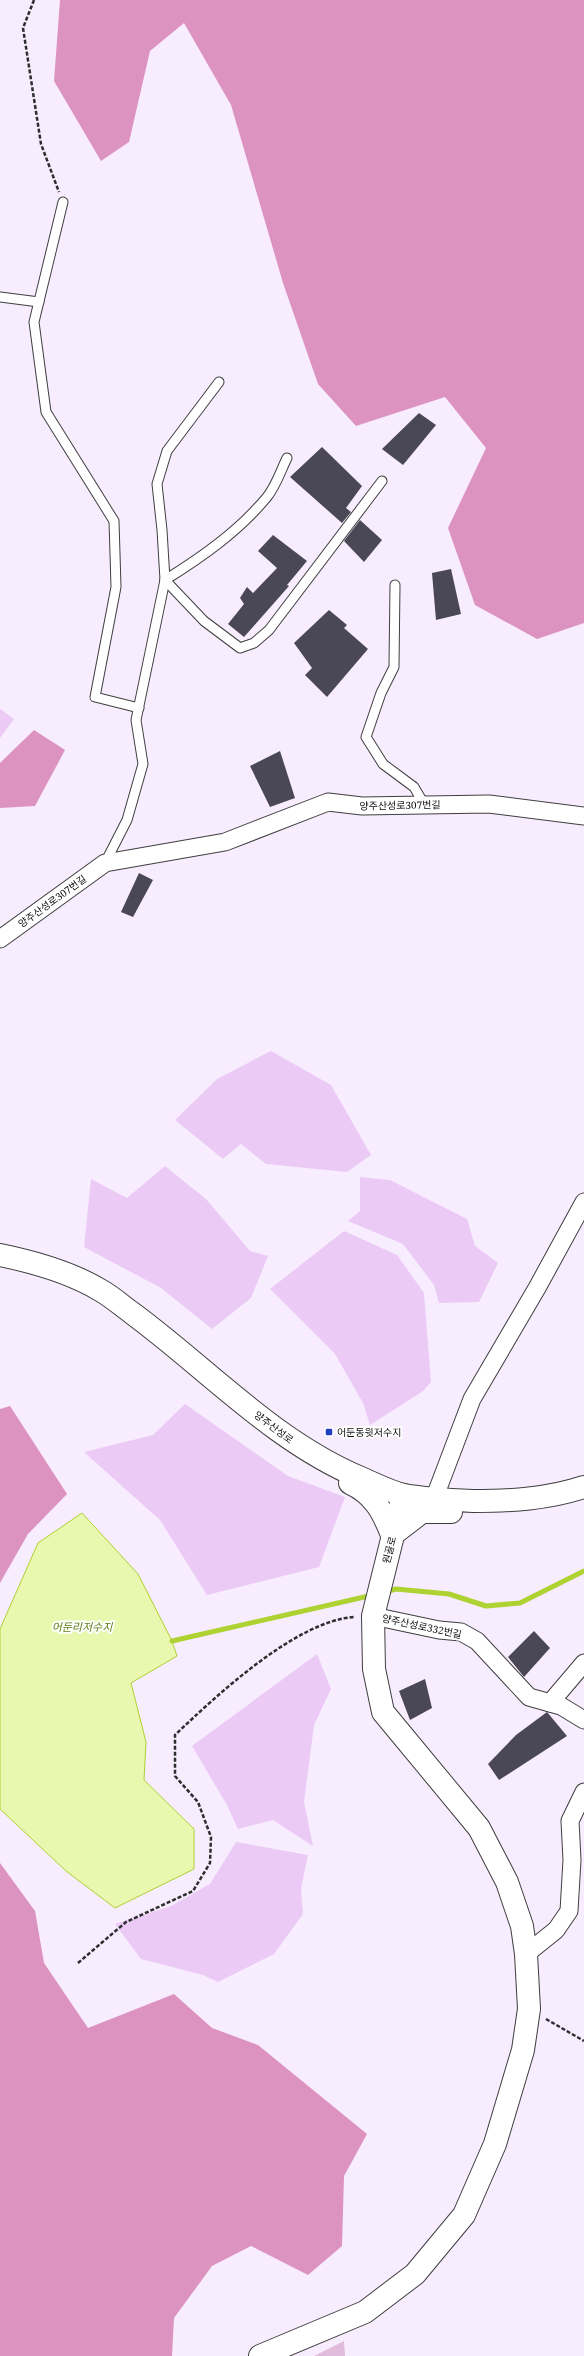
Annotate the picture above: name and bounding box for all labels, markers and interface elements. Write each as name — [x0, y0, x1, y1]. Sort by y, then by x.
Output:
street label: 양주산성로307번길 — [359, 797, 441, 813]
street label: 양주산성로307번길 — [15, 871, 89, 931]
street label: 양주산성로 — [251, 1408, 297, 1446]
place label: 어둔동윗저수지 — [337, 1425, 401, 1439]
marker: 어둔동윗저수지 — [324, 1427, 334, 1437]
street label: 원골로 — [379, 1535, 399, 1565]
street label: 양주산성로332번길 — [381, 1611, 463, 1641]
water label: 어둔리저수지 — [52, 1619, 113, 1634]

